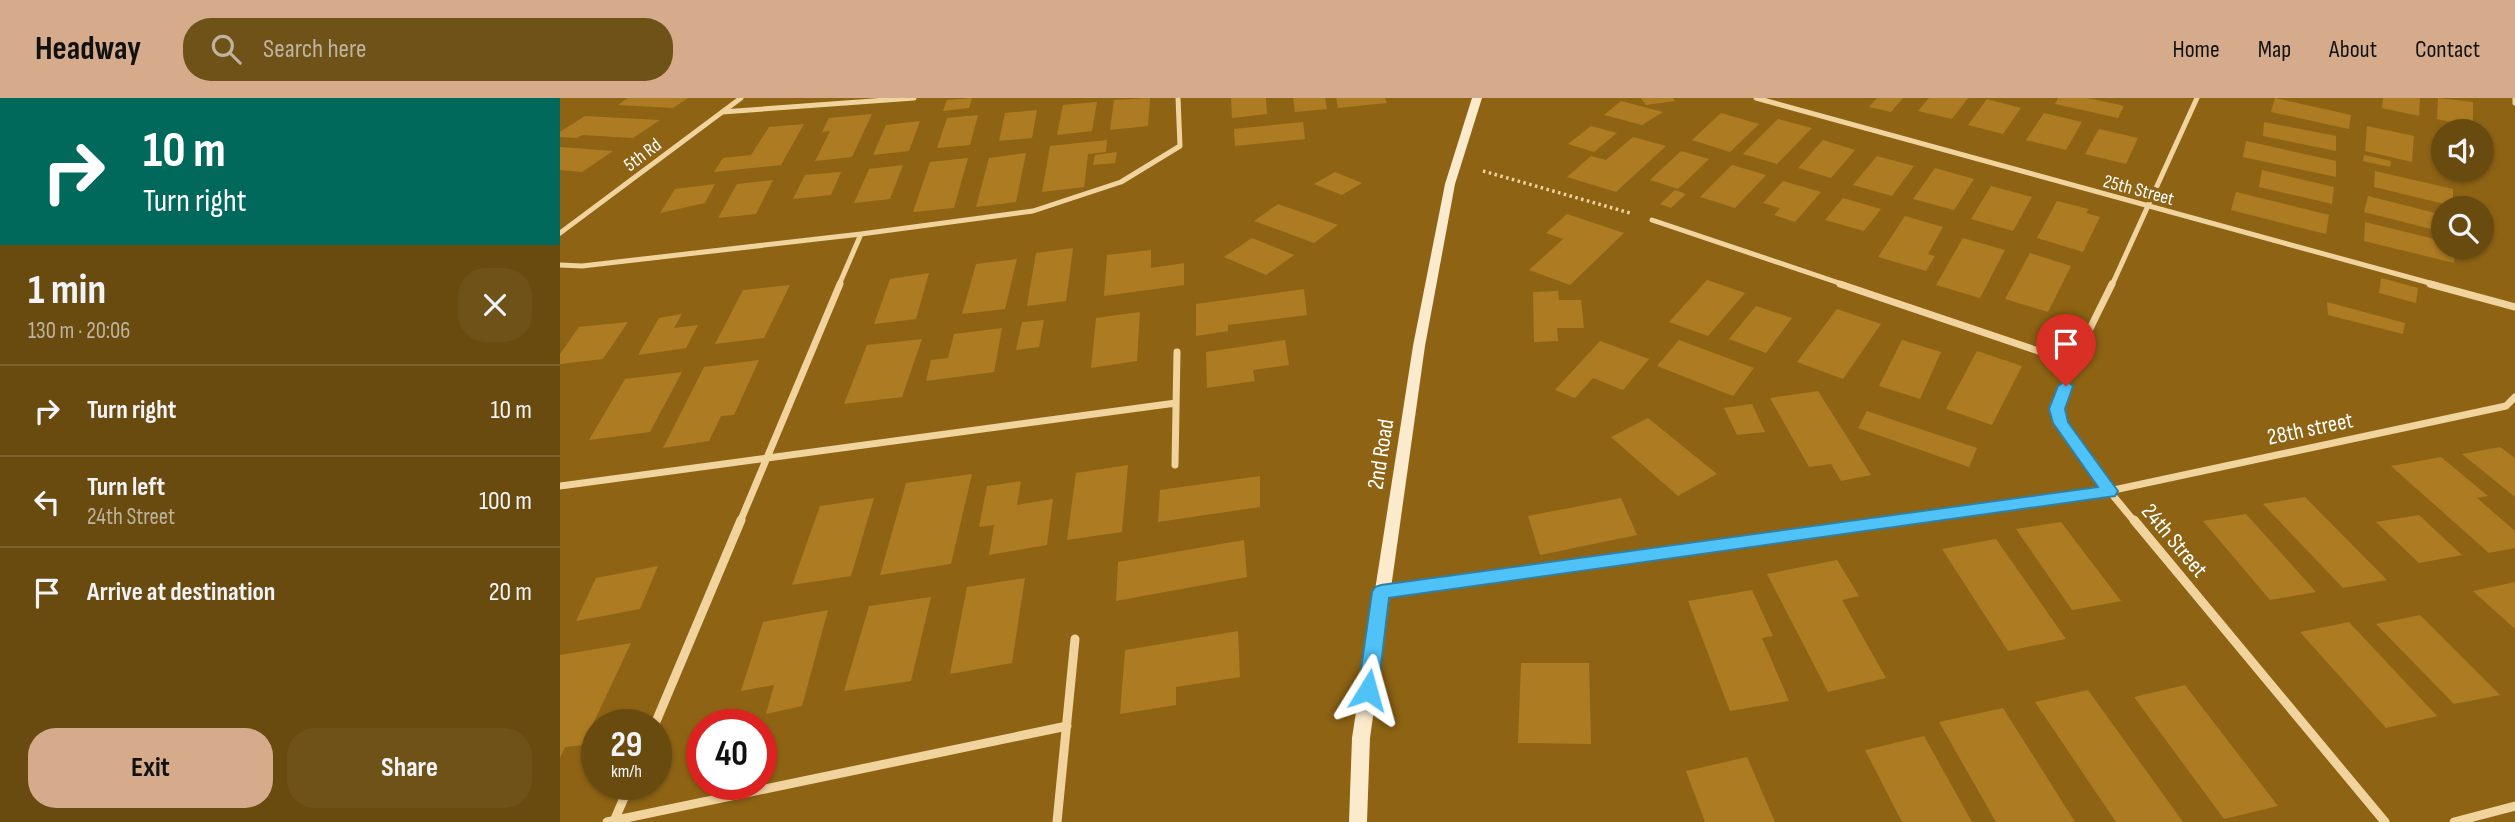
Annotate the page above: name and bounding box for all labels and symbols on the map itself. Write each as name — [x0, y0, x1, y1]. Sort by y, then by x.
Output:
street label: 5th Rd — [620, 134, 666, 177]
street label: 25th Street — [2101, 170, 2177, 211]
pin — [2036, 314, 2096, 386]
street label: 28th street — [2265, 406, 2356, 452]
street label: 2nd Road — [1362, 417, 1400, 491]
street label: 24th Street — [2135, 498, 2213, 583]
position arrow — [1331, 653, 1405, 727]
speed limit sign: 40 — [686, 709, 777, 800]

